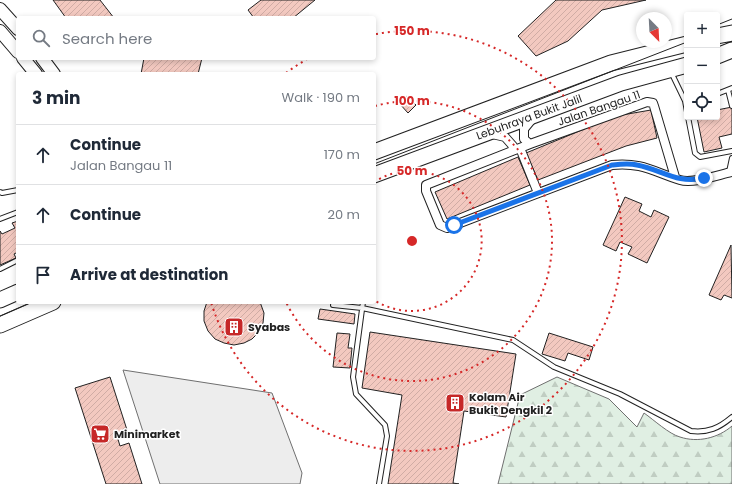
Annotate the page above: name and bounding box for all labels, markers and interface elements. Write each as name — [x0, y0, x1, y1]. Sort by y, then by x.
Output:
north arrow — [636, 12, 672, 48]
map controls — [684, 12, 720, 120]
button: + — [684, 12, 720, 48]
search box — [16, 16, 376, 60]
text: 150 m — [394, 22, 430, 39]
icon: search — [30, 27, 52, 49]
text: Search here — [62, 28, 152, 49]
button: − — [684, 48, 720, 84]
button: locate — [684, 84, 720, 120]
text: 3 min — [32, 86, 80, 110]
street label: Jalan Bangau 11 — [556, 86, 642, 130]
text: Walk · 190 m — [282, 88, 360, 107]
street label: Lebuhraya Bukit Jalil — [474, 90, 584, 144]
text: 100 m — [394, 92, 430, 109]
text: Continue — [70, 134, 141, 155]
icon: ahead — [32, 144, 54, 166]
text: 170 m — [324, 145, 360, 164]
text: Jalan Bangau 11 — [70, 156, 172, 175]
text: 50 m — [397, 162, 428, 179]
route end — [695, 169, 713, 187]
icon: ahead — [32, 204, 54, 226]
text: Continue — [70, 204, 141, 225]
text: 20 m — [327, 205, 360, 224]
route start — [445, 216, 463, 234]
centre of rings — [405, 234, 419, 248]
icon: arrive — [32, 264, 54, 286]
text: Arrive at destination — [70, 264, 228, 285]
building icon: Syabas — [223, 316, 245, 338]
place label: Syabas — [248, 319, 290, 335]
place label: Kolam Air Bukit Dengkil 2 — [469, 389, 552, 418]
building icon: Kolam Air Bukit Dengkil 2 — [444, 392, 466, 414]
supermarket icon: Minimarket — [89, 423, 111, 445]
place label: Minimarket — [114, 426, 180, 442]

